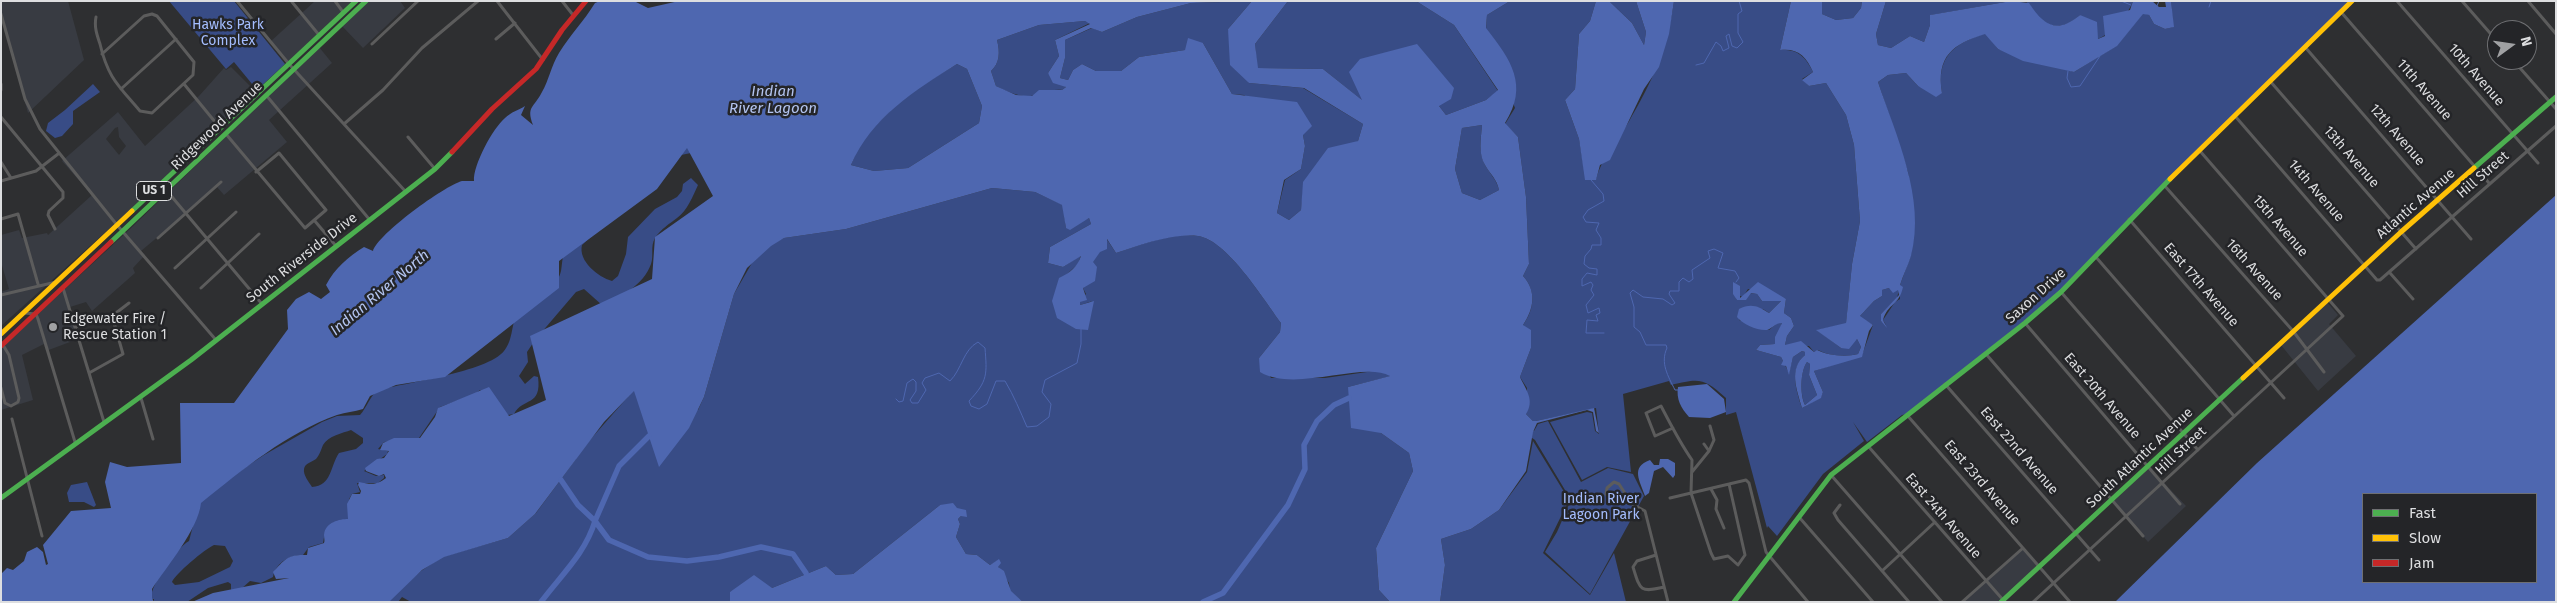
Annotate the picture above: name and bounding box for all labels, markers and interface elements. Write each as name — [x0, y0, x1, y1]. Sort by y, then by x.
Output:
park label: Hawks Park Complex — [192, 17, 264, 49]
north arrow — [2487, 20, 2537, 70]
text: N — [2517, 35, 2535, 48]
street label: 10th Avenue — [2444, 40, 2508, 110]
street label: 11th Avenue — [2393, 56, 2455, 124]
street label: Ridgewood Avenue — [168, 78, 266, 174]
water label: Indian River Lagoon — [729, 83, 817, 118]
street label: 12th Avenue — [2366, 101, 2428, 169]
street label: 13th Avenue — [2320, 123, 2382, 191]
street label: Hill Street — [2454, 148, 2512, 202]
street label: 14th Avenue — [2284, 156, 2348, 226]
street label: Atlantic Avenue — [2373, 165, 2459, 243]
road number: US 1 — [136, 182, 172, 200]
street label: 15th Avenue — [2249, 192, 2311, 260]
street label: South Riverside Drive — [243, 210, 361, 306]
street label: 16th Avenue — [2222, 236, 2286, 304]
street label: East 17th Avenue — [2160, 240, 2242, 330]
water label: Indian River North — [327, 246, 433, 340]
street label: Saxon Drive — [2003, 265, 2069, 327]
place label: Edgewater Fire / Rescue Station 1 — [63, 311, 167, 344]
marker: Edgewater Fire / Rescue Station 1 — [47, 321, 59, 333]
street label: East 20th Avenue — [2060, 350, 2144, 442]
street label: East 22nd Avenue — [1976, 404, 2062, 498]
street label: South Atlantic Avenue — [2083, 404, 2197, 512]
street label: Hill Street — [2152, 423, 2210, 479]
street label: East 23rd Avenue — [1940, 437, 2024, 529]
street label: East 24th Avenue — [1901, 470, 1985, 562]
park label: Indian River Lagoon Park — [1562, 491, 1640, 524]
legend — [2362, 493, 2537, 583]
text: Fast — [2409, 504, 2436, 522]
text: Slow — [2409, 529, 2441, 547]
text: Jam — [2409, 554, 2435, 572]

